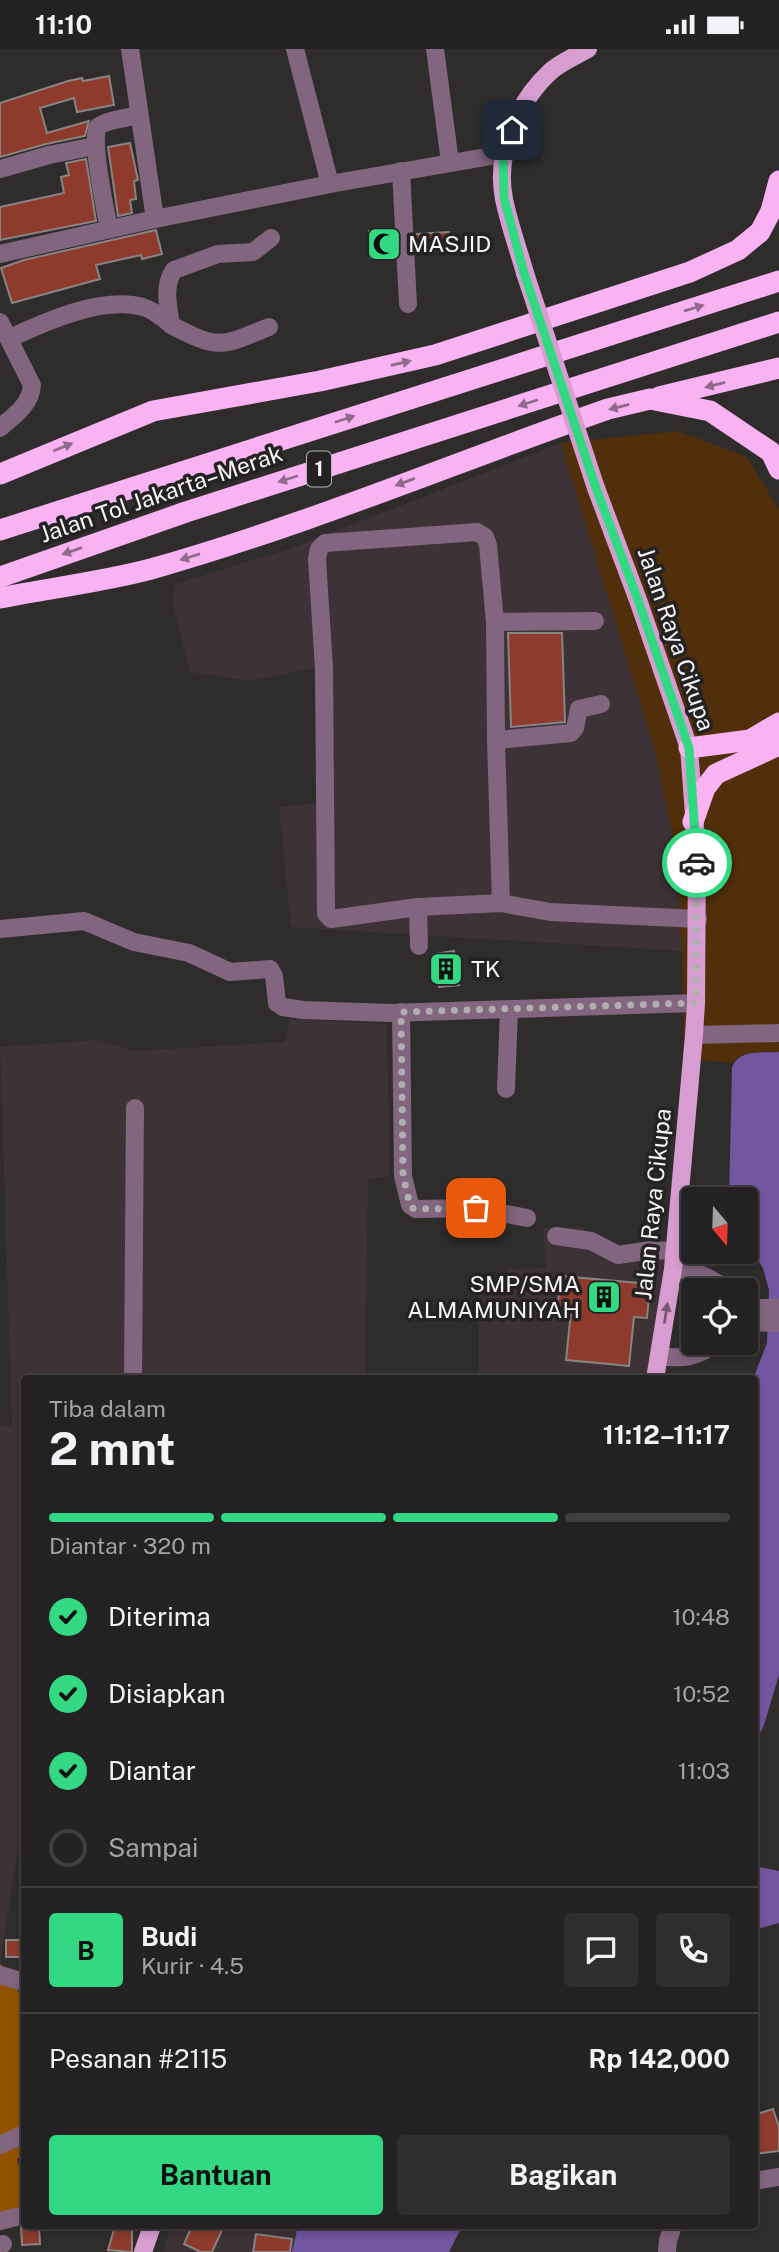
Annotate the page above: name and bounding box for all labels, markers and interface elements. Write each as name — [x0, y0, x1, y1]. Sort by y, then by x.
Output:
text: 11:10 — [35, 9, 92, 40]
pin — [482, 100, 542, 160]
icon: home — [493, 111, 531, 149]
mosque icon: MASJID — [365, 225, 403, 263]
place label: MASJID — [408, 230, 491, 257]
one-way arrow — [683, 302, 704, 313]
one-way arrow — [390, 357, 412, 368]
one-way arrow — [704, 379, 726, 390]
one-way arrow — [517, 399, 538, 409]
one-way arrow — [608, 401, 630, 412]
one-way arrow — [334, 413, 355, 424]
street label: Jalan Tol Jakarta–Merak — [36, 439, 286, 548]
one-way arrow — [52, 442, 73, 453]
road number: 1 — [307, 451, 331, 487]
one-way arrow — [277, 475, 298, 485]
one-way arrow — [394, 477, 415, 488]
street label: Jalan Raya Cikupa — [632, 544, 721, 734]
one-way arrow — [61, 546, 82, 557]
one-way arrow — [179, 553, 200, 563]
courier — [662, 828, 732, 898]
icon: car — [678, 844, 716, 882]
building icon: TK — [427, 950, 465, 988]
place label: TK — [471, 955, 500, 982]
street label: Jalan Raya Cikupa — [629, 1107, 676, 1301]
pin — [446, 1178, 506, 1238]
north arrow — [681, 1187, 758, 1263]
map controls — [681, 1187, 758, 1355]
icon: bag — [457, 1189, 495, 1227]
place label: SMP/SMA ALMAMUNIYAH — [407, 1270, 580, 1323]
building icon: SMP/SMA ALMAMUNIYAH — [585, 1278, 623, 1316]
button: locate — [681, 1278, 758, 1355]
one-way arrow — [661, 1302, 672, 1324]
text: Tiba dalam — [49, 1395, 166, 1422]
text: 11:12–11:17 — [603, 1419, 730, 1450]
text: 2 mnt — [49, 1421, 175, 1475]
text: Diantar · 320 m — [49, 1532, 211, 1559]
icon: check — [49, 1598, 87, 1636]
text: Diterima — [108, 1601, 211, 1632]
text: 10:48 — [672, 1603, 730, 1630]
icon: check — [49, 1675, 87, 1713]
text: Disiapkan — [108, 1678, 226, 1709]
text: 10:52 — [673, 1680, 730, 1707]
icon: check — [49, 1752, 87, 1790]
text: Diantar — [108, 1755, 196, 1786]
text: 11:03 — [678, 1757, 730, 1784]
text: Sampai — [108, 1832, 198, 1863]
button: chat — [564, 1913, 638, 1987]
button: phone — [656, 1913, 730, 1987]
text: Budi — [141, 1921, 197, 1952]
text: B — [77, 1935, 95, 1966]
text: Kurir · 4.5 — [141, 1952, 244, 1979]
text: Pesanan #2115 — [49, 2043, 227, 2074]
text: Rp 142,000 — [588, 2043, 730, 2074]
button: Bantuan — [49, 2135, 383, 2215]
button: Bagikan — [397, 2135, 730, 2215]

